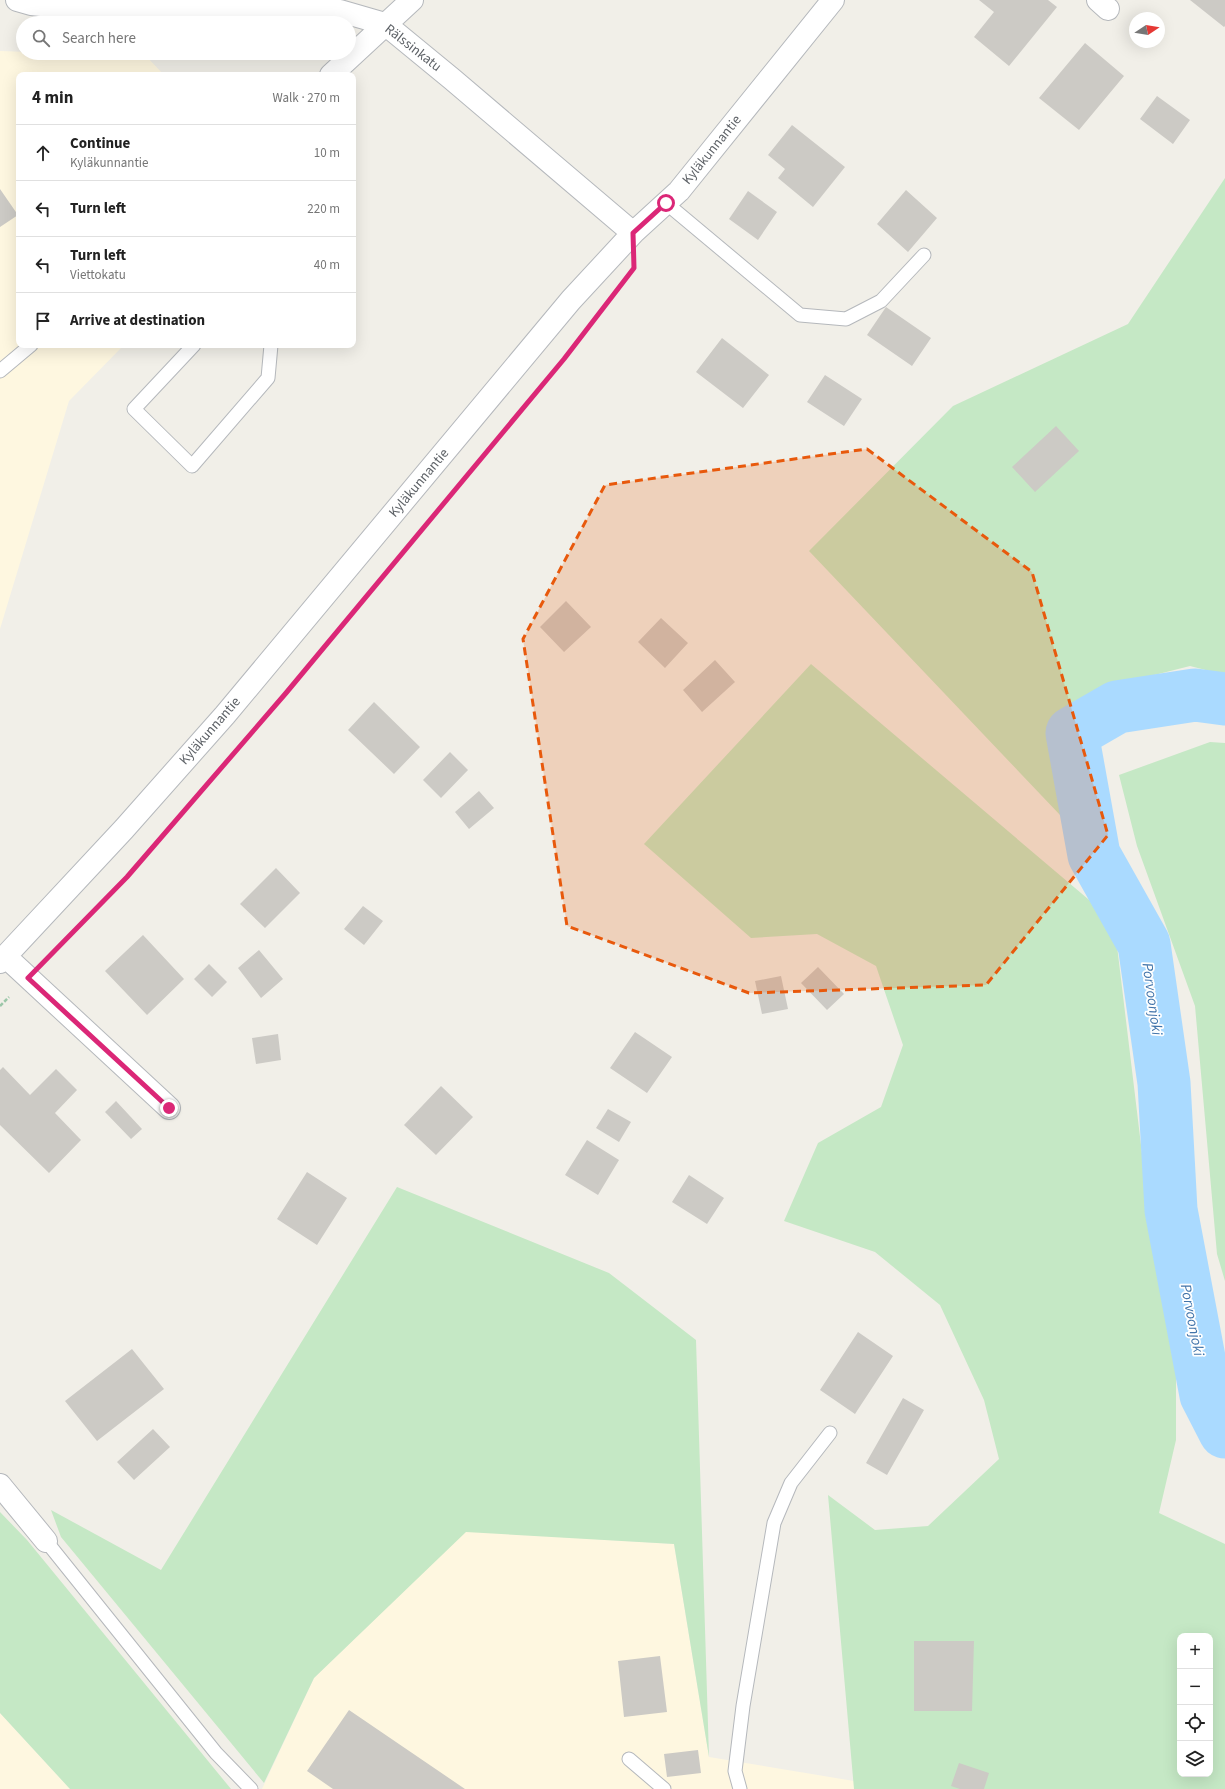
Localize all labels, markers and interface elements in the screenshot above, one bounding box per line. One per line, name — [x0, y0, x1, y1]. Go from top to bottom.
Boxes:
north arrow — [1129, 12, 1165, 48]
search box — [16, 16, 356, 60]
street label: Rälssinkatu — [380, 19, 446, 77]
icon: search — [30, 27, 52, 49]
text: Search here — [62, 28, 136, 49]
text: 4 min — [32, 86, 73, 110]
text: Walk · 270 m — [272, 89, 340, 107]
street label: Kyläkunnantie — [678, 111, 746, 189]
text: Continue — [70, 133, 130, 154]
icon: ahead — [32, 142, 54, 164]
text: 10 m — [314, 144, 340, 162]
text: Kyläkunnantie — [70, 154, 148, 172]
route start — [657, 194, 675, 212]
icon: left — [32, 198, 54, 220]
text: Turn left — [70, 198, 126, 219]
text: 220 m — [307, 200, 340, 218]
text: Turn left — [70, 245, 126, 266]
icon: left — [32, 254, 54, 276]
text: 40 m — [314, 256, 340, 274]
text: Viettokatu — [70, 266, 126, 284]
icon: arrive — [32, 310, 54, 332]
text: Arrive at destination — [70, 310, 205, 331]
street label: Kyläkunnantie — [384, 444, 454, 522]
street label: Kyläkunnantie — [175, 693, 245, 769]
water label: Porvoonjoki — [1137, 961, 1168, 1037]
route end — [160, 1099, 178, 1117]
water label: Porvoonjoki — [1175, 1282, 1209, 1358]
map controls — [1177, 1633, 1213, 1777]
button: + — [1177, 1633, 1213, 1669]
button: − — [1177, 1669, 1213, 1705]
button: locate — [1177, 1705, 1213, 1741]
button: layers — [1177, 1741, 1213, 1777]

